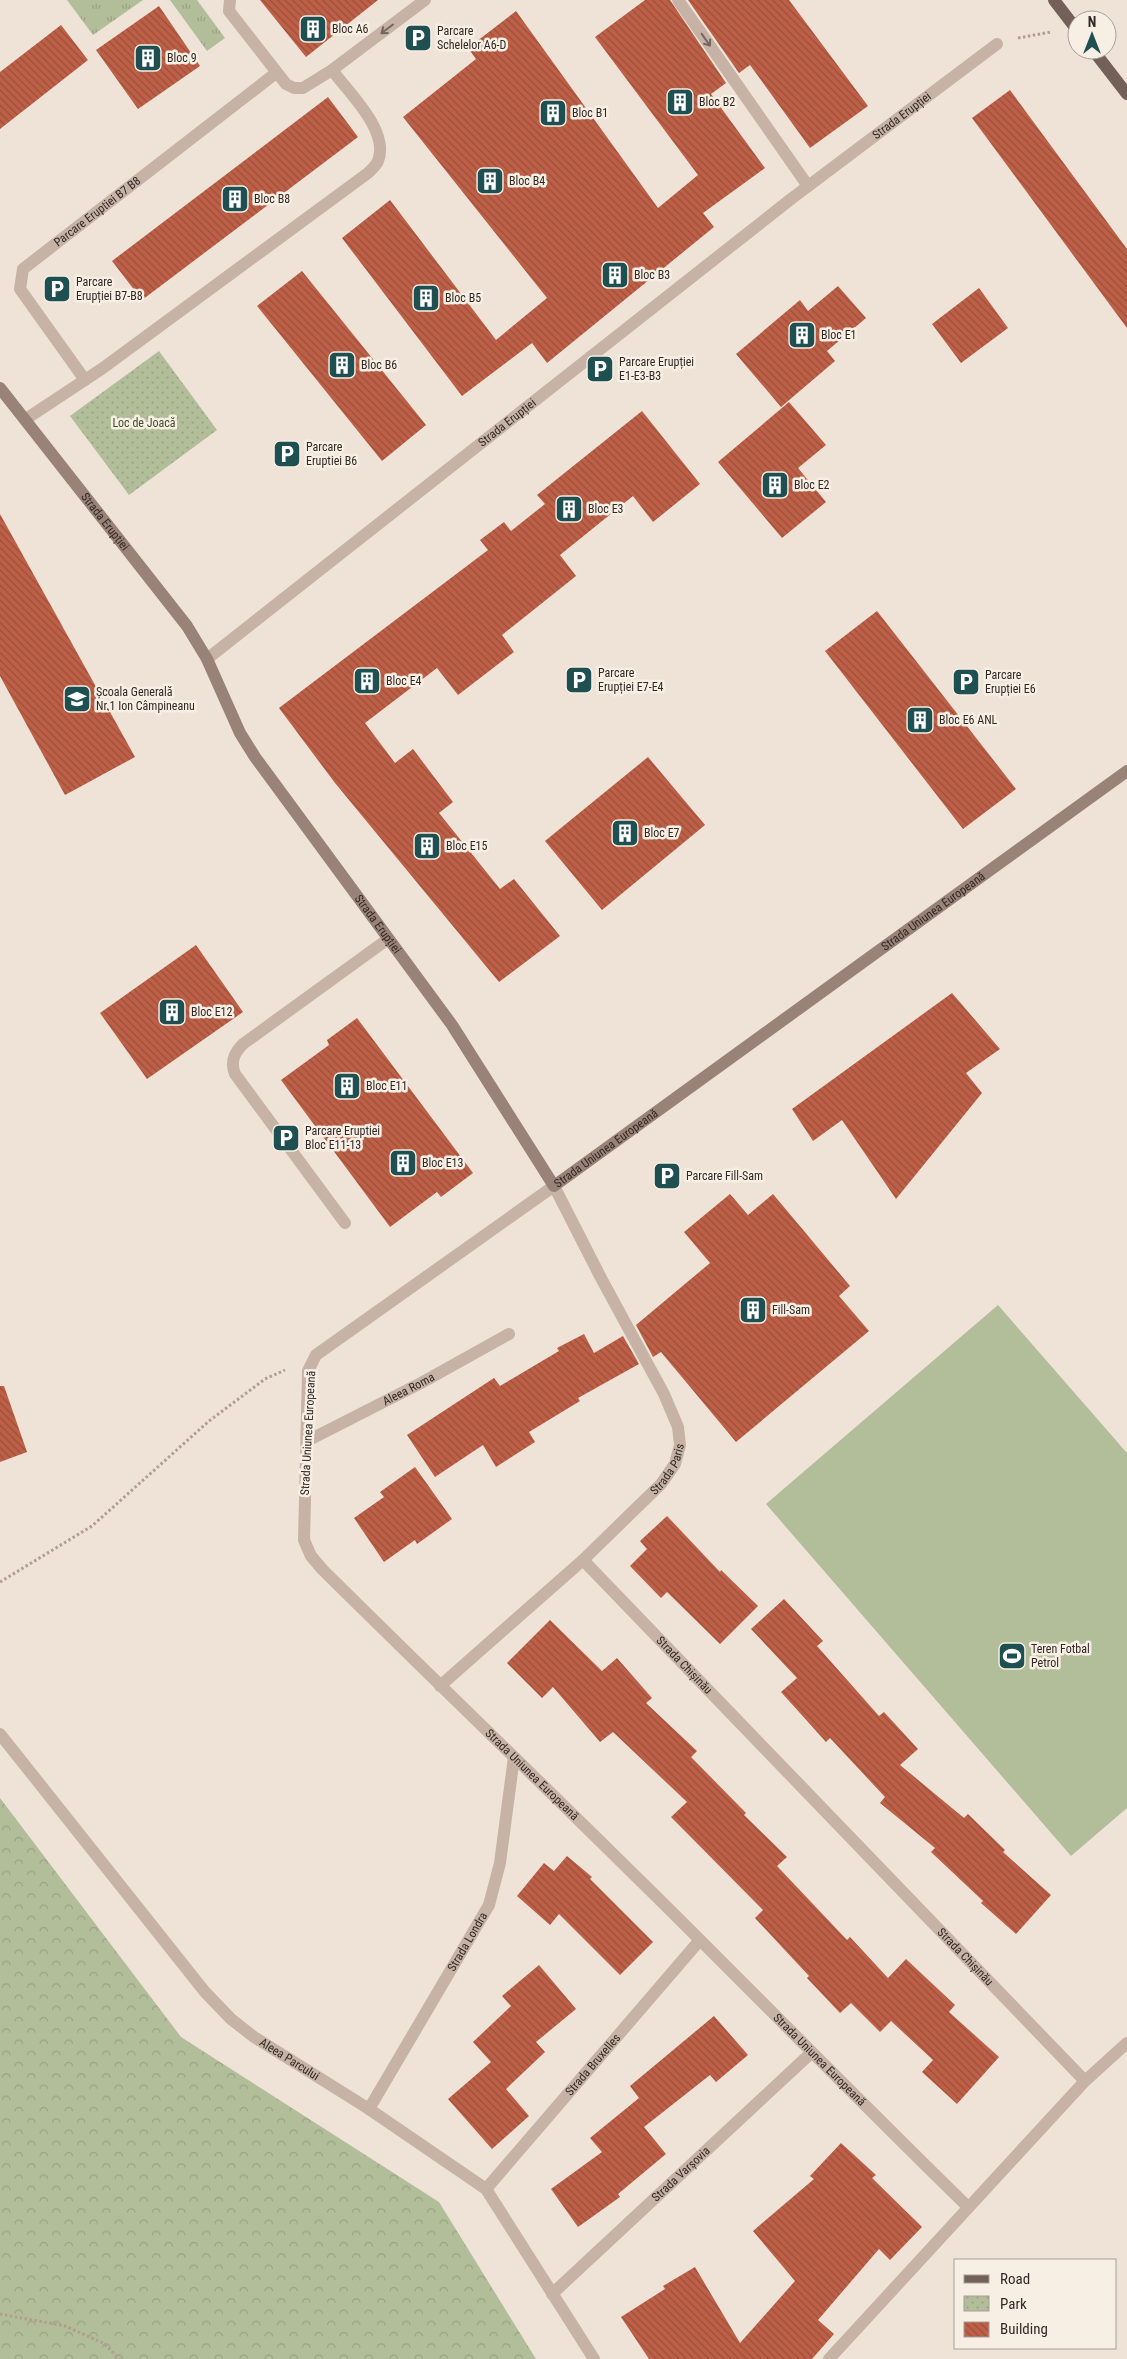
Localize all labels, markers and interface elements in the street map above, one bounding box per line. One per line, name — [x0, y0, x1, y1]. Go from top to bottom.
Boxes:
north arrow — [1067, 10, 1117, 60]
building icon: Bloc A6 — [298, 14, 328, 44]
text: N — [1088, 14, 1096, 30]
place label: Bloc A6 — [332, 22, 369, 36]
parking icon: Parcare Schelelor A6-D — [403, 23, 433, 53]
one-way arrow — [381, 24, 394, 35]
place label: Parcare Schelelor A6-D — [437, 24, 507, 52]
one-way arrow — [701, 33, 711, 47]
building icon: Bloc 9 — [133, 43, 163, 73]
place label: Bloc 9 — [167, 51, 197, 65]
building icon: Bloc B2 — [665, 87, 695, 117]
street label: Strada Erupției — [870, 89, 934, 142]
place label: Bloc B2 — [699, 95, 735, 109]
building icon: Bloc B1 — [538, 98, 568, 128]
place label: Bloc B1 — [572, 106, 608, 120]
building icon: Bloc B4 — [475, 166, 505, 196]
street label: Parcare Eruptiei B7 B8 — [51, 174, 143, 249]
place label: Bloc B4 — [509, 174, 545, 188]
building icon: Bloc B8 — [220, 184, 250, 214]
place label: Bloc B8 — [254, 192, 290, 206]
building icon: Bloc B3 — [600, 260, 630, 290]
place label: Bloc B3 — [634, 268, 670, 282]
parking icon: Parcare Erupției B7-B8 — [42, 274, 72, 304]
place label: Parcare Erupției B7-B8 — [76, 275, 143, 304]
building icon: Bloc B5 — [411, 283, 441, 313]
place label: Bloc B5 — [445, 291, 481, 305]
building icon: Bloc E1 — [787, 320, 817, 350]
place label: Bloc E1 — [821, 328, 857, 342]
building icon: Bloc B6 — [327, 350, 357, 380]
parking icon: Parcare Erupției E1-E3-B3 — [585, 354, 615, 384]
place label: Parcare Erupției E1-E3-B3 — [619, 355, 694, 383]
place label: Bloc B6 — [361, 358, 397, 372]
street label: Strada Erupției — [475, 396, 539, 450]
park label: Loc de Joacă — [112, 416, 176, 430]
parking icon: Parcare Eruptiei B6 — [272, 439, 302, 469]
place label: Parcare Eruptiei B6 — [306, 440, 357, 468]
building icon: Bloc E2 — [760, 470, 790, 500]
place label: Bloc E2 — [794, 478, 830, 492]
street label: Strada Erupției — [78, 490, 132, 553]
building icon: Bloc E3 — [554, 494, 584, 524]
place label: Bloc E3 — [588, 502, 624, 516]
parking icon: Parcare Erupției E7-E4 — [564, 665, 594, 695]
building icon: Bloc E4 — [352, 666, 382, 696]
place label: Parcare Erupției E7-E4 — [598, 666, 664, 695]
parking icon: Parcare Erupției E6 — [951, 667, 981, 697]
place label: Parcare Erupției E6 — [985, 668, 1036, 697]
place label: Bloc E4 — [386, 674, 422, 688]
school or university icon: Școala Generală Nr.1 Ion Câmpineanu — [62, 684, 92, 714]
place label: Școala Generală Nr.1 Ion Câmpineanu — [96, 685, 195, 713]
building icon: Bloc E6 ANL — [905, 705, 935, 735]
place label: Bloc E6 ANL — [939, 713, 998, 727]
building icon: Bloc E7 — [610, 818, 640, 848]
place label: Bloc E7 — [644, 826, 680, 840]
building icon: Bloc E15 — [412, 831, 442, 861]
place label: Bloc E15 — [446, 839, 488, 853]
street label: Strada Uniunea Europeană — [879, 869, 988, 954]
street label: Strada Erupției — [352, 892, 404, 956]
building icon: Bloc E12 — [157, 997, 187, 1027]
place label: Bloc E12 — [191, 1005, 233, 1019]
building icon: Bloc E11 — [332, 1071, 362, 1101]
place label: Bloc E11 — [366, 1079, 407, 1093]
street label: Strada Uniunea Europeană — [551, 1106, 661, 1191]
parking icon: Parcare Eruptiei Bloc E11-13 — [271, 1123, 301, 1153]
place label: Parcare Eruptiei Bloc E11-13 — [305, 1124, 380, 1152]
building icon: Bloc E13 — [388, 1148, 418, 1178]
place label: Bloc E13 — [422, 1156, 464, 1170]
parking icon: Parcare Fill-Sam — [652, 1161, 682, 1191]
place label: Parcare Fill-Sam — [686, 1169, 763, 1183]
building icon: Fill-Sam — [738, 1295, 768, 1325]
place label: Fill-Sam — [772, 1303, 810, 1317]
street label: Strada Uniunea Europeană — [298, 1370, 318, 1496]
street label: Aleea Roma — [380, 1370, 437, 1408]
street label: Strada Paris — [647, 1442, 687, 1498]
street label: Strada Chișinău — [653, 1633, 715, 1697]
sports icon: Teren Fotbal Petrol — [997, 1641, 1027, 1671]
place label: Teren Fotbal Petrol — [1031, 1642, 1090, 1670]
street label: Strada Uniunea Europeană — [482, 1726, 582, 1823]
street label: Strada Londra — [445, 1910, 490, 1974]
street label: Strada Chișinău — [934, 1925, 996, 1989]
street label: Strada Uniunea Europeană — [770, 2011, 869, 2109]
street label: Strada Bruxelles — [563, 2031, 623, 2098]
street label: Aleea Parcului — [257, 2035, 322, 2083]
street label: Strada Varșovia — [649, 2143, 713, 2205]
legend — [954, 2259, 1117, 2349]
text: Road — [1000, 2270, 1030, 2288]
text: Park — [1000, 2295, 1027, 2313]
text: Building — [1000, 2320, 1048, 2338]

